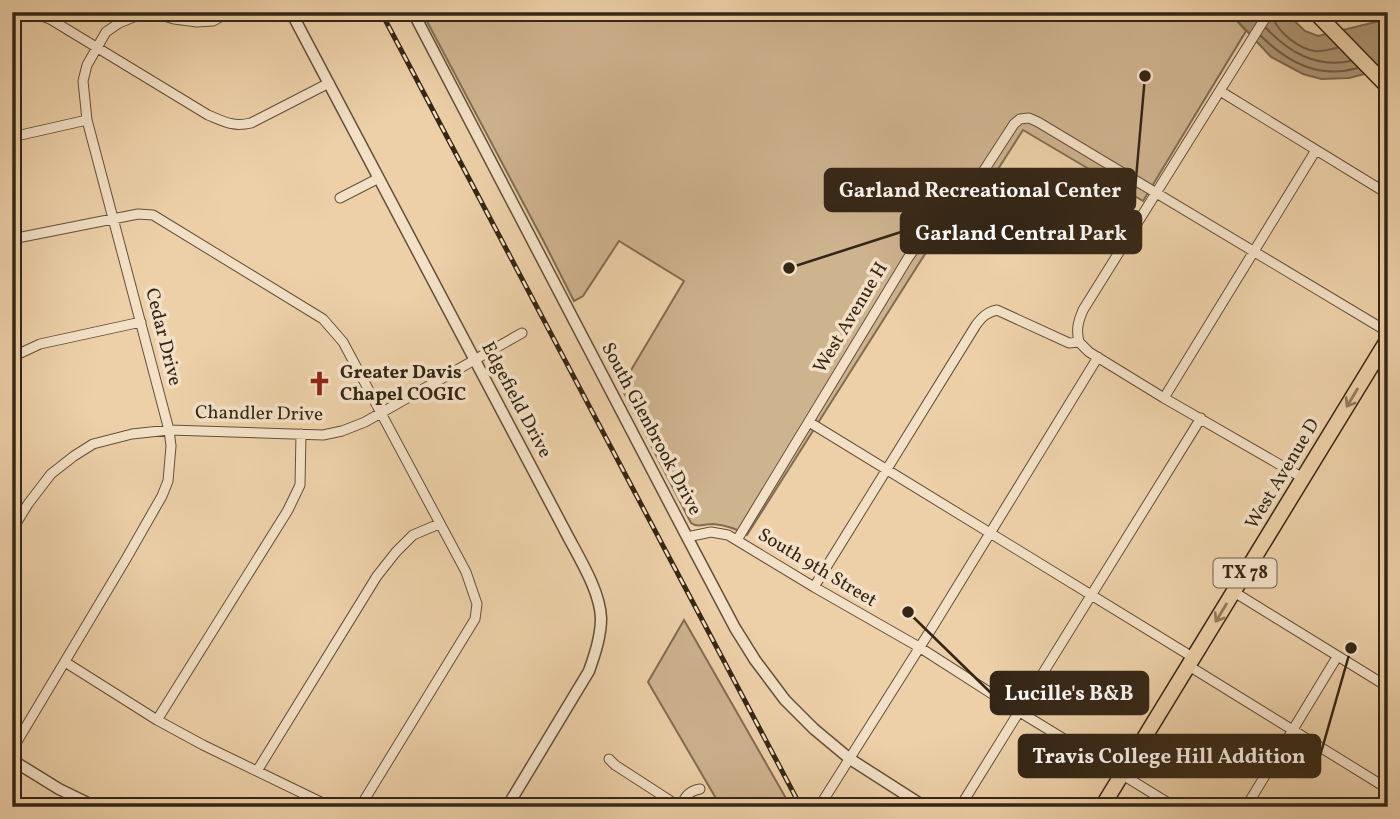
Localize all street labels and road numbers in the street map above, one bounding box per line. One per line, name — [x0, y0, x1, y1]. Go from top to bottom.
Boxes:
street label: West Avenue H — [808, 258, 894, 378]
street label: Cedar Drive — [138, 285, 188, 389]
street label: Edgefield Drive — [474, 337, 558, 463]
street label: South Glenbrook Drive — [594, 338, 708, 520]
street label: Chandler Drive — [195, 400, 323, 428]
street label: West Avenue D — [1240, 414, 1326, 534]
street label: South 9th Street — [753, 522, 882, 614]
road number: TX 78 — [1214, 558, 1276, 588]

